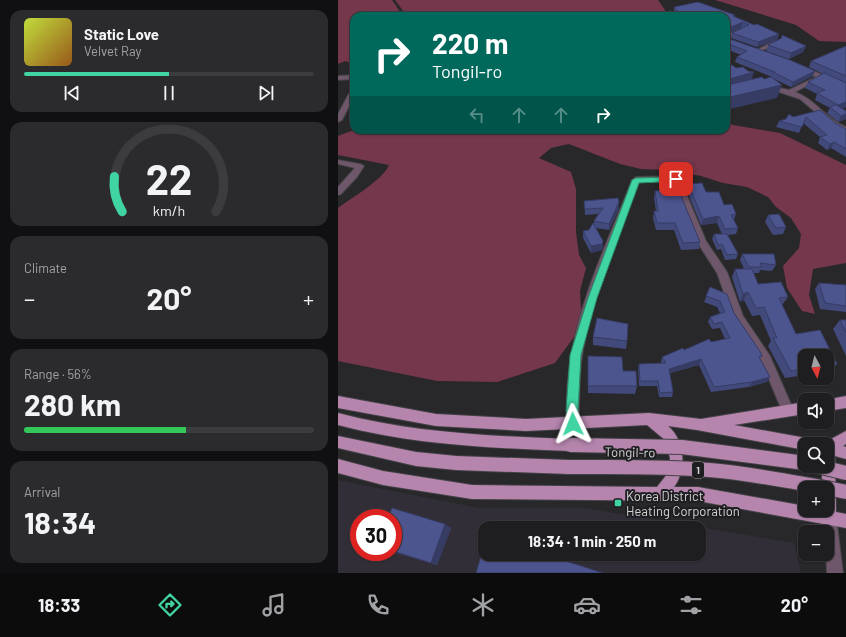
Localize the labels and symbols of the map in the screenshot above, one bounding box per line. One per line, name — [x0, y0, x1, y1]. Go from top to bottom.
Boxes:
pin — [659, 162, 693, 196]
north arrow — [798, 349, 834, 385]
position arrow — [552, 403, 594, 445]
street label: Tongil-ro — [605, 444, 655, 460]
road number: 1 — [692, 462, 704, 478]
place label: Korea District Heating Corporation — [626, 488, 740, 519]
marker: Korea District Heating Corporation — [613, 498, 623, 508]
speed limit sign: 30 — [350, 509, 402, 561]

